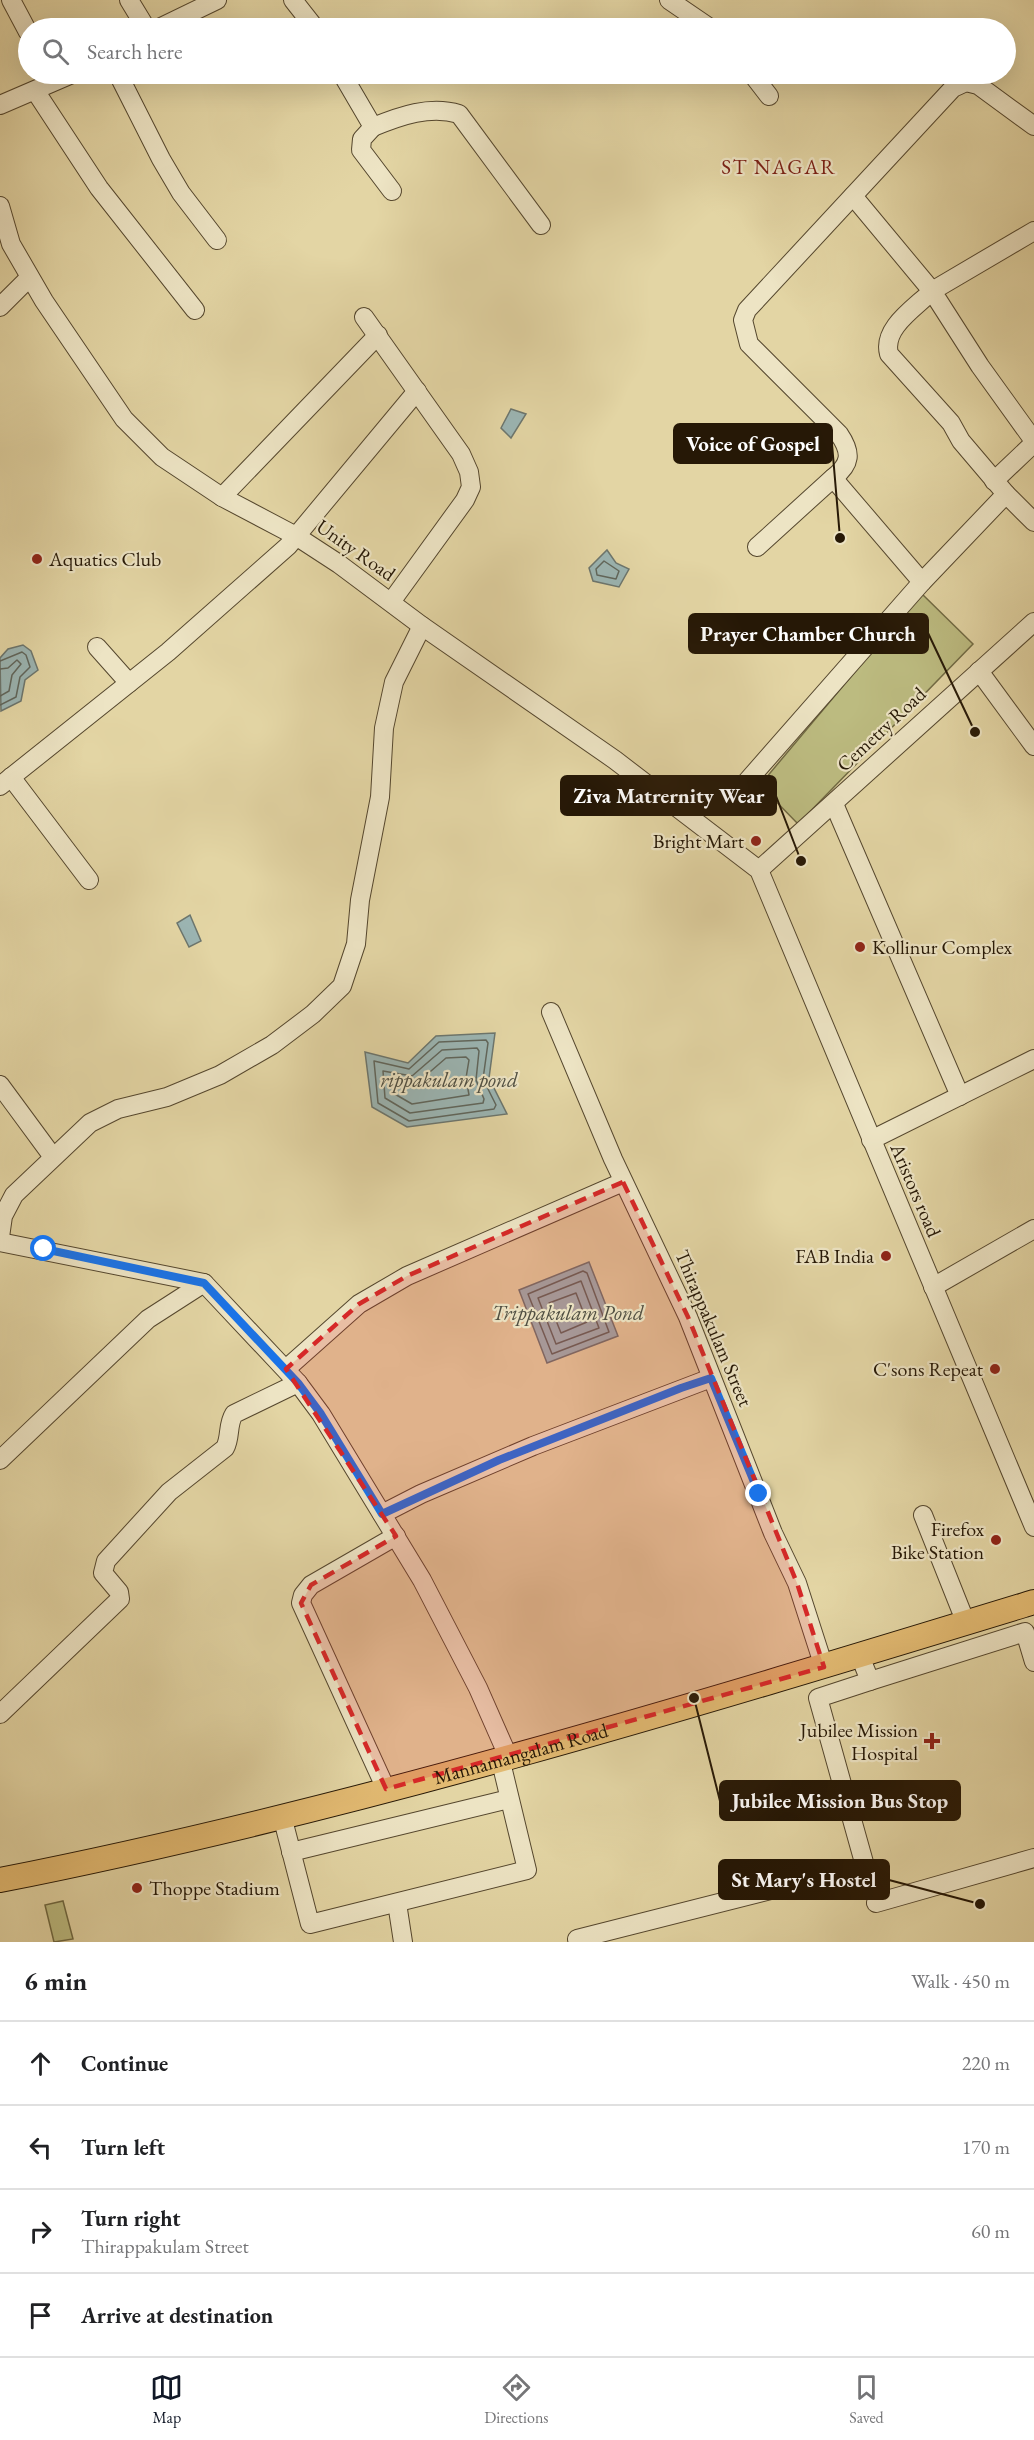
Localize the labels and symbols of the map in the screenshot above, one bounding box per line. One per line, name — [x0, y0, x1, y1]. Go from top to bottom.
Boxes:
district label: ST NAGAR — [721, 153, 837, 180]
callout: Voice of Gospel — [674, 424, 832, 463]
text: Voice of Gospel — [686, 430, 820, 457]
street label: Unity Road — [311, 513, 401, 587]
place label: Aquatics Club — [48, 546, 161, 572]
marker: Aquatics Club — [30, 552, 44, 566]
callout: Prayer Chamber Church — [689, 614, 928, 653]
text: Prayer Chamber Church — [700, 620, 916, 647]
street label: Cemetry Road — [831, 680, 932, 777]
callout: Ziva Matrernity Wear — [561, 776, 776, 815]
text: Ziva Matrernity Wear — [574, 782, 765, 809]
place label: Bright Mart — [653, 828, 745, 854]
marker: Bright Mart — [749, 834, 763, 848]
place label: Kollinur Complex — [872, 934, 1013, 960]
marker: Kollinur Complex — [853, 940, 867, 954]
water label: rippakulam pond — [380, 1066, 518, 1093]
street label: Aristors road — [884, 1138, 948, 1242]
route start — [30, 1235, 56, 1261]
place label: FAB India — [795, 1243, 874, 1269]
street label: Thirappakulam Street — [669, 1246, 759, 1411]
marker: FAB India — [879, 1249, 893, 1263]
water label: Trippakulam Pond — [492, 1299, 644, 1326]
place label: C'sons Repeat — [873, 1356, 984, 1382]
marker: C'sons Repeat — [988, 1362, 1002, 1376]
route end — [745, 1480, 771, 1506]
place label: Firefox Bike Station — [891, 1516, 984, 1565]
marker: Firefox Bike Station — [989, 1533, 1003, 1547]
street label: Mannamangalam Road — [431, 1717, 612, 1790]
place label: Jubilee Mission Hospital — [798, 1717, 918, 1766]
marker: Jubilee Mission Hospital — [923, 1732, 941, 1750]
callout: Jubilee Mission Bus Stop — [720, 1781, 960, 1820]
text: Jubilee Mission Bus Stop — [730, 1787, 949, 1814]
callout: St Mary's Hostel — [719, 1860, 889, 1899]
text: St Mary's Hostel — [731, 1866, 877, 1893]
place label: Thoppe Stadium — [149, 1875, 280, 1901]
marker: Thoppe Stadium — [130, 1881, 144, 1895]

